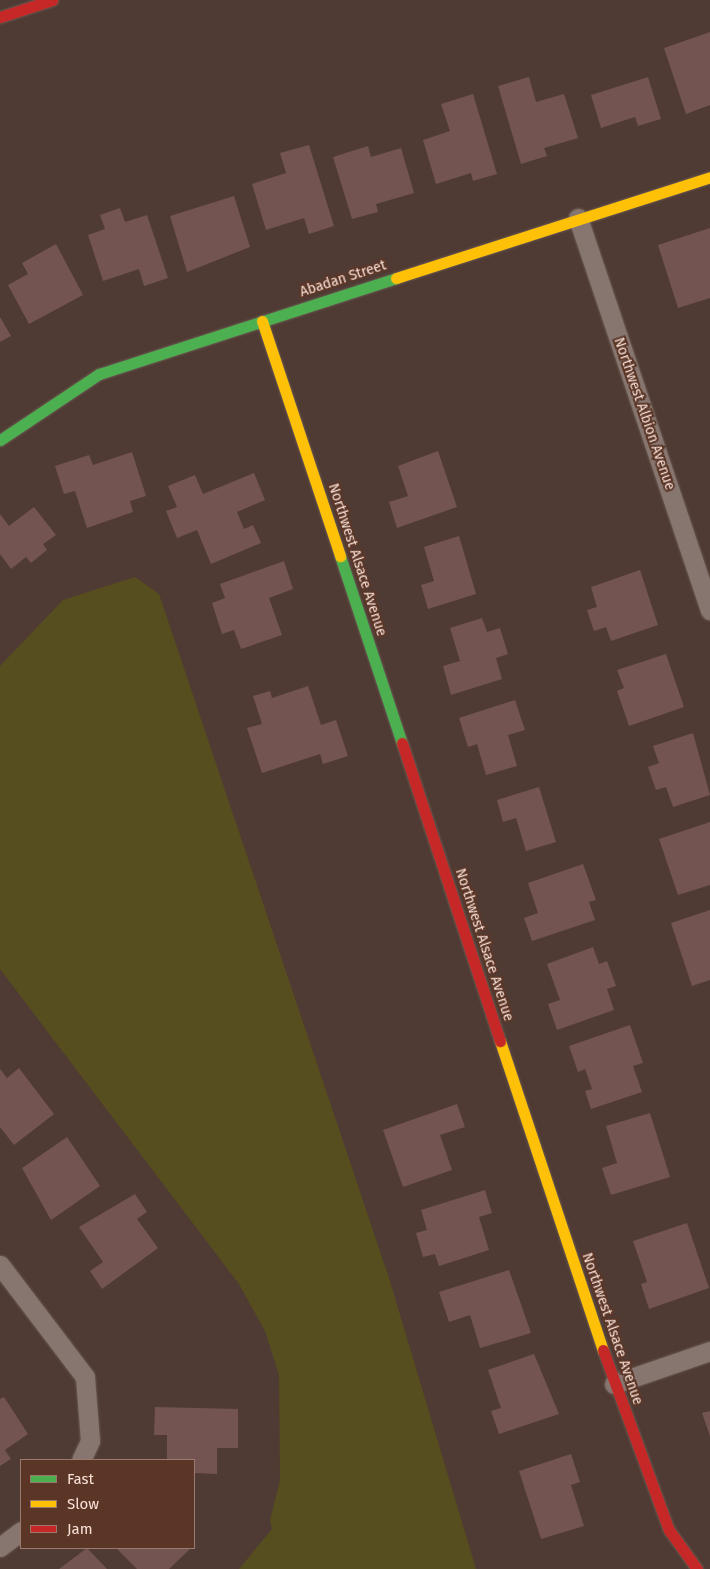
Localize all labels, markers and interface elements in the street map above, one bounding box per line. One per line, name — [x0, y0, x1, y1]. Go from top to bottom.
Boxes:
street label: Abadan Street — [298, 257, 388, 301]
street label: Northwest Albion Avenue — [610, 335, 678, 493]
street label: Northwest Alsace Avenue — [324, 481, 390, 639]
street label: Northwest Alsace Avenue — [451, 866, 517, 1024]
street label: Northwest Alsace Avenue — [578, 1251, 646, 1407]
legend — [20, 1459, 195, 1549]
text: Fast — [67, 1470, 94, 1488]
text: Slow — [67, 1495, 99, 1513]
text: Jam — [67, 1520, 93, 1538]

